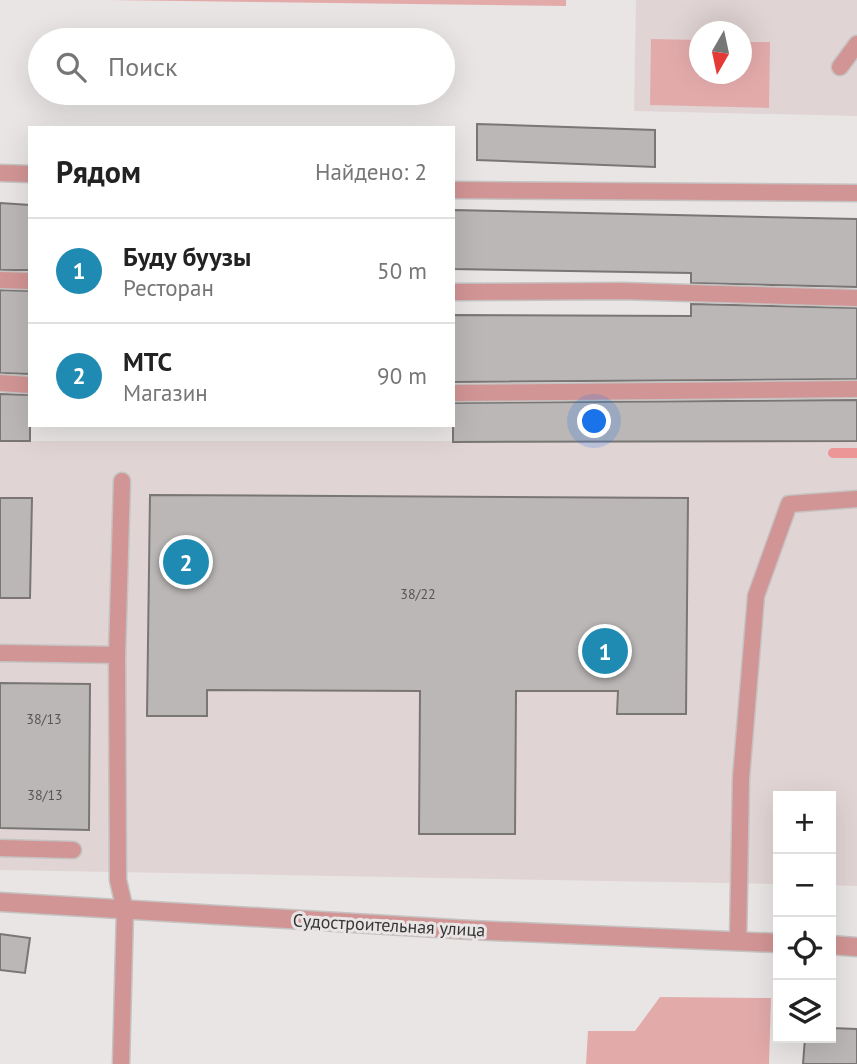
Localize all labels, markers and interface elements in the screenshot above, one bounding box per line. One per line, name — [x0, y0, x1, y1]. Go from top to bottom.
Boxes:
north arrow — [689, 21, 752, 84]
search box — [28, 28, 455, 105]
icon: search — [52, 48, 90, 86]
text: Поиск — [108, 50, 177, 83]
text: Рядом — [56, 152, 141, 191]
text: Найдено: 2 — [315, 157, 427, 186]
text: Буду буузы — [123, 240, 251, 273]
text: 1 — [72, 256, 86, 285]
text: 50 m — [377, 256, 427, 285]
text: Ресторан — [123, 273, 214, 302]
text: МТС — [123, 345, 172, 378]
text: 2 — [72, 361, 86, 390]
text: 90 m — [377, 361, 427, 390]
text: Магазин — [123, 378, 208, 407]
your location — [577, 404, 611, 438]
pin: 2 — [163, 536, 209, 588]
house number: 38/22 — [400, 585, 436, 603]
pin: 1 — [582, 625, 628, 677]
house number: 38/13 — [26, 710, 62, 728]
house number: 38/13 — [27, 786, 63, 804]
map controls — [773, 791, 836, 1043]
button: + — [773, 791, 836, 854]
button: − — [773, 854, 836, 917]
street label: Судостроительная улица — [292, 908, 486, 942]
button: locate — [773, 917, 836, 980]
button: layers — [773, 980, 836, 1043]

